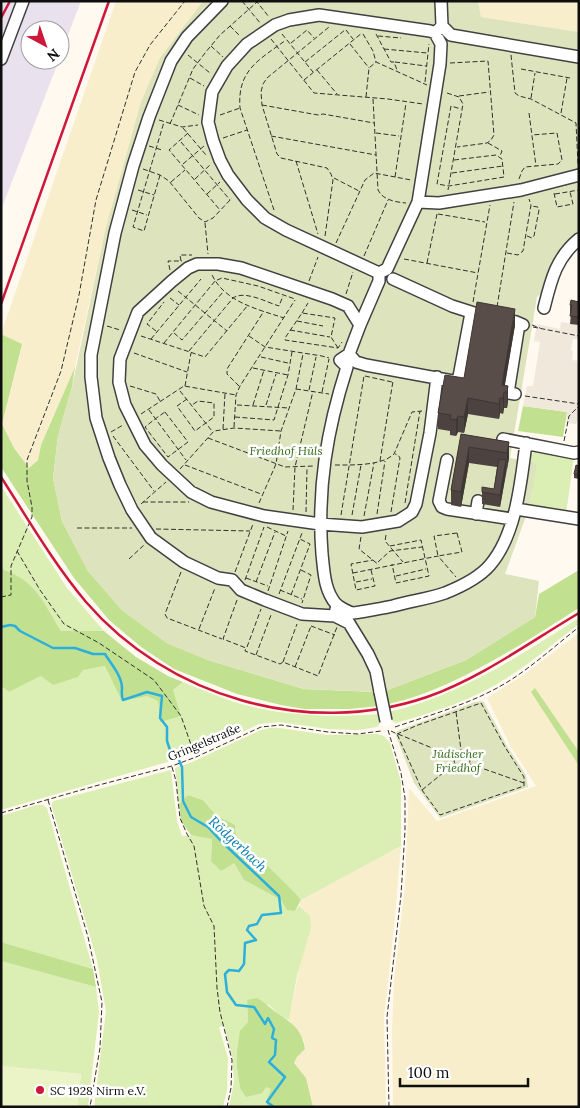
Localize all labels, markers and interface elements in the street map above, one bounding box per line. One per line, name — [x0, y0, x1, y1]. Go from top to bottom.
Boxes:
north arrow — [20, 20, 70, 70]
text: N — [43, 45, 63, 65]
park label: Friedhof Hüls — [249, 443, 323, 458]
street label: Gringelstraße — [165, 720, 243, 764]
park label: Jüdischer Friedhof — [432, 746, 484, 775]
water label: Rödgerbach — [205, 812, 271, 876]
scale bar — [400, 1056, 528, 1088]
text: 100 m — [408, 1063, 449, 1082]
place label: SC 1928 Nirm e.V. — [50, 1083, 146, 1098]
marker: SC 1928 Nirm e.V. — [34, 1084, 46, 1096]

